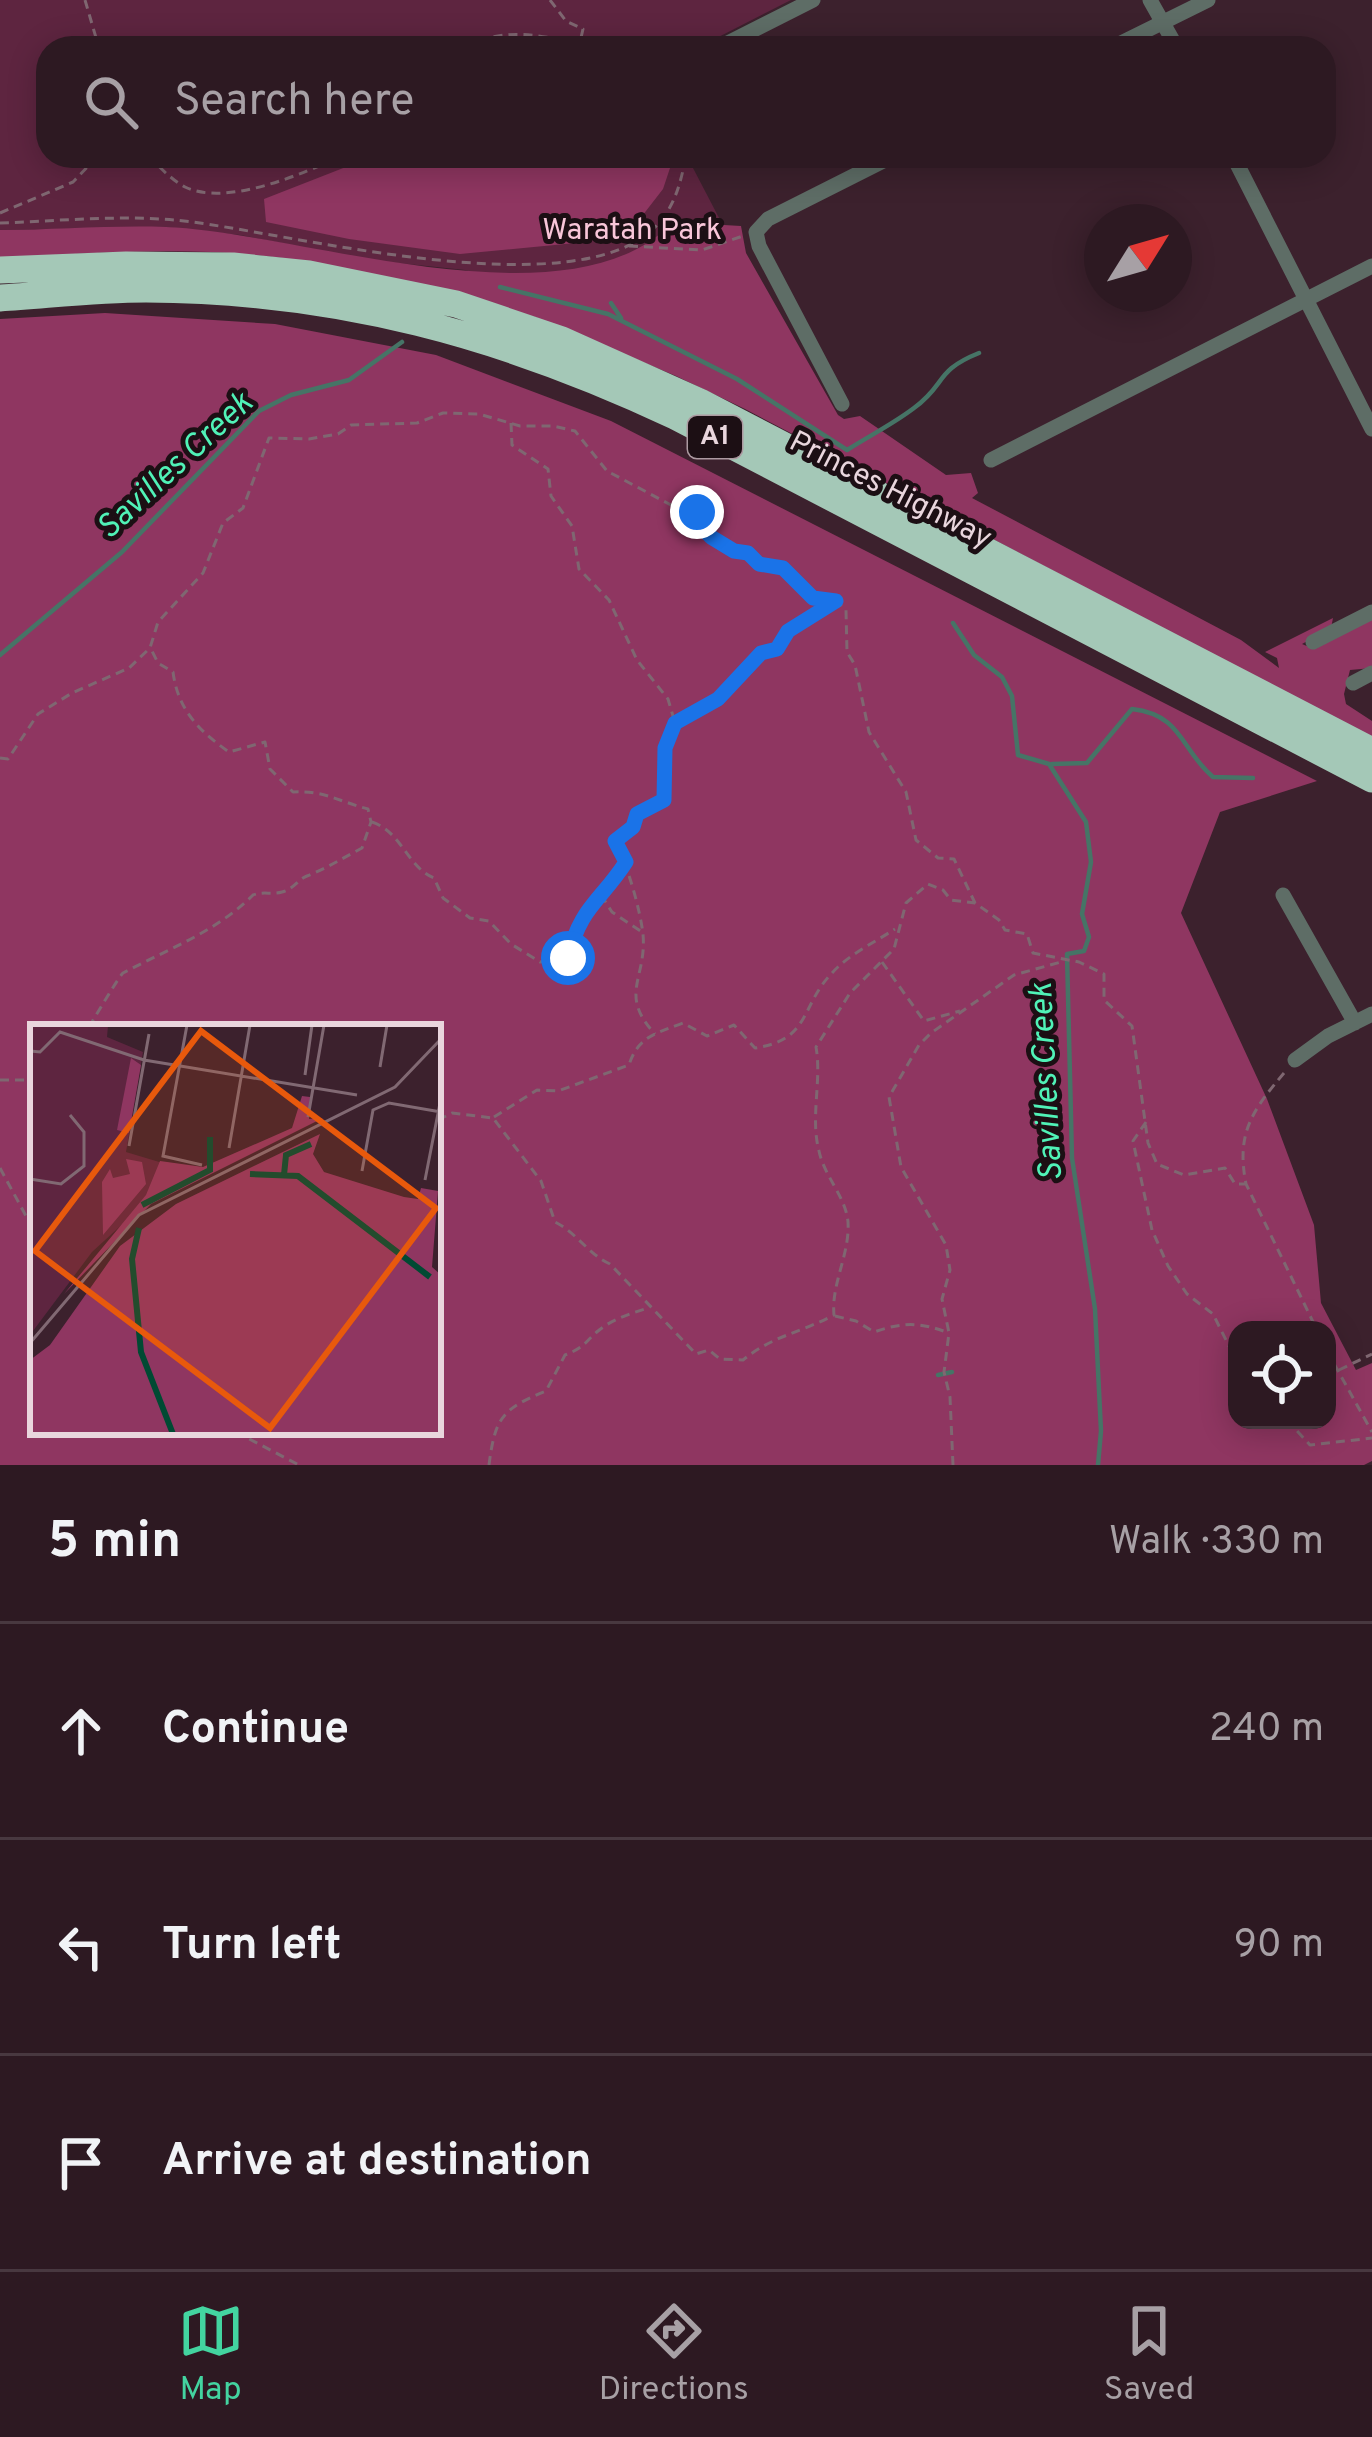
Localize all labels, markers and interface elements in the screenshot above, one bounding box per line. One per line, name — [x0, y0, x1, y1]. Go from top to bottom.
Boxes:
search box — [36, 36, 1336, 168]
icon: search — [78, 69, 144, 135]
text: Search here — [174, 74, 414, 131]
north arrow — [1084, 204, 1192, 312]
park label: Waratah Park — [542, 213, 722, 250]
water label: Savilles Creek — [89, 383, 264, 550]
road number: A1 — [688, 416, 742, 458]
street label: Princes Highway — [783, 424, 997, 558]
route end — [670, 485, 724, 539]
route start — [541, 931, 595, 985]
water label: Savilles Creek — [1022, 980, 1074, 1182]
inset map — [30, 1024, 441, 1435]
map controls — [1228, 1321, 1336, 1429]
button: locate — [1228, 1321, 1336, 1429]
text: 5 min — [48, 1511, 181, 1576]
text: Walk · 330 m — [1109, 1519, 1324, 1568]
icon: ahead — [48, 1698, 114, 1764]
text: Continue — [162, 1702, 349, 1759]
text: 240 m — [1209, 1706, 1324, 1755]
icon: left — [48, 1914, 114, 1980]
text: Turn left — [162, 1918, 341, 1975]
text: 90 m — [1234, 1922, 1324, 1971]
icon: arrive — [48, 2130, 114, 2196]
text: Arrive at destination — [162, 2134, 592, 2191]
tab: Map — [178, 2298, 244, 2412]
tab: Directions — [599, 2298, 749, 2412]
tab: Saved — [1104, 2298, 1194, 2412]

